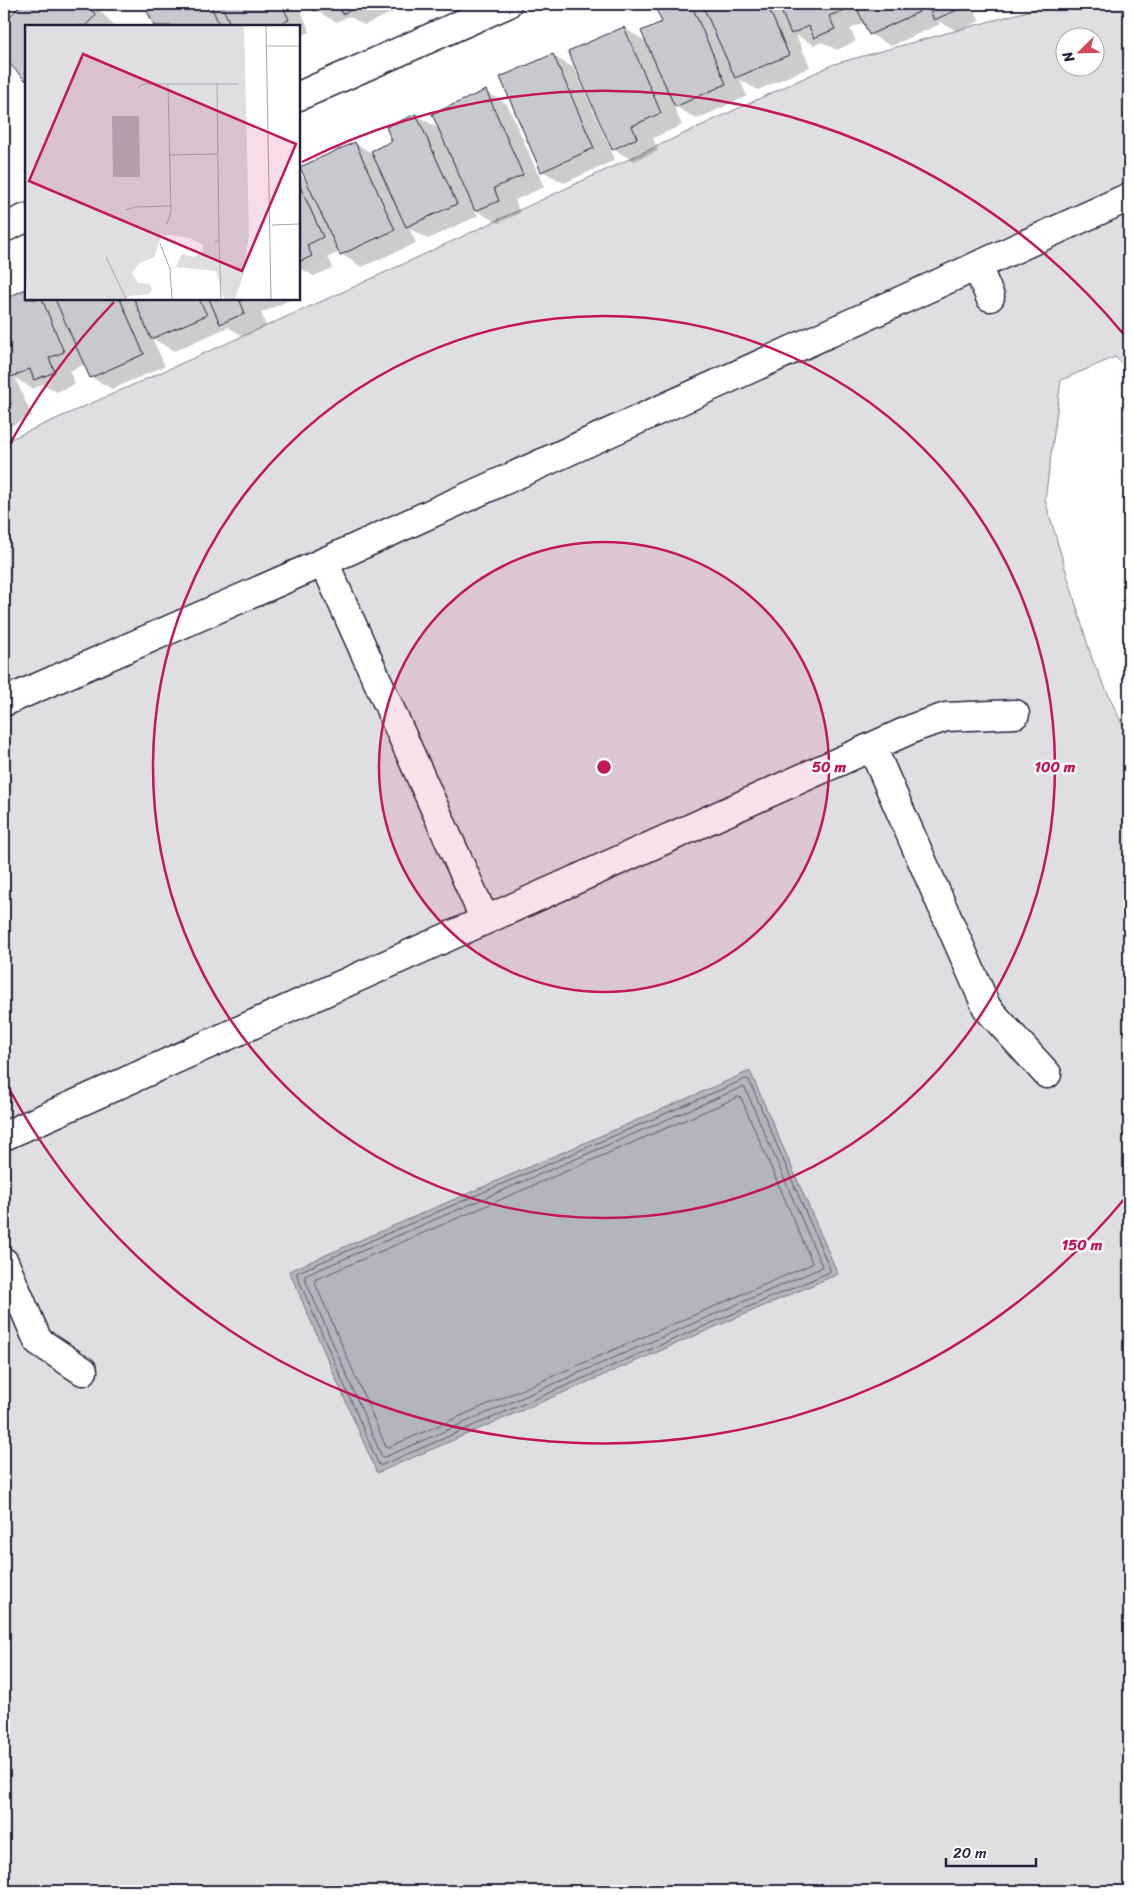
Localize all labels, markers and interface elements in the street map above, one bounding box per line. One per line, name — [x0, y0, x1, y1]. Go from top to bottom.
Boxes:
inset map — [25, 25, 300, 300]
north arrow — [1056, 28, 1106, 78]
text: N — [1055, 47, 1082, 67]
text: 50 m — [812, 754, 847, 780]
text: 100 m — [1035, 754, 1076, 780]
centre of rings — [595, 758, 613, 776]
text: 150 m — [1062, 1232, 1103, 1258]
scale bar — [946, 1835, 1036, 1867]
text: 20 m — [953, 1840, 987, 1866]

